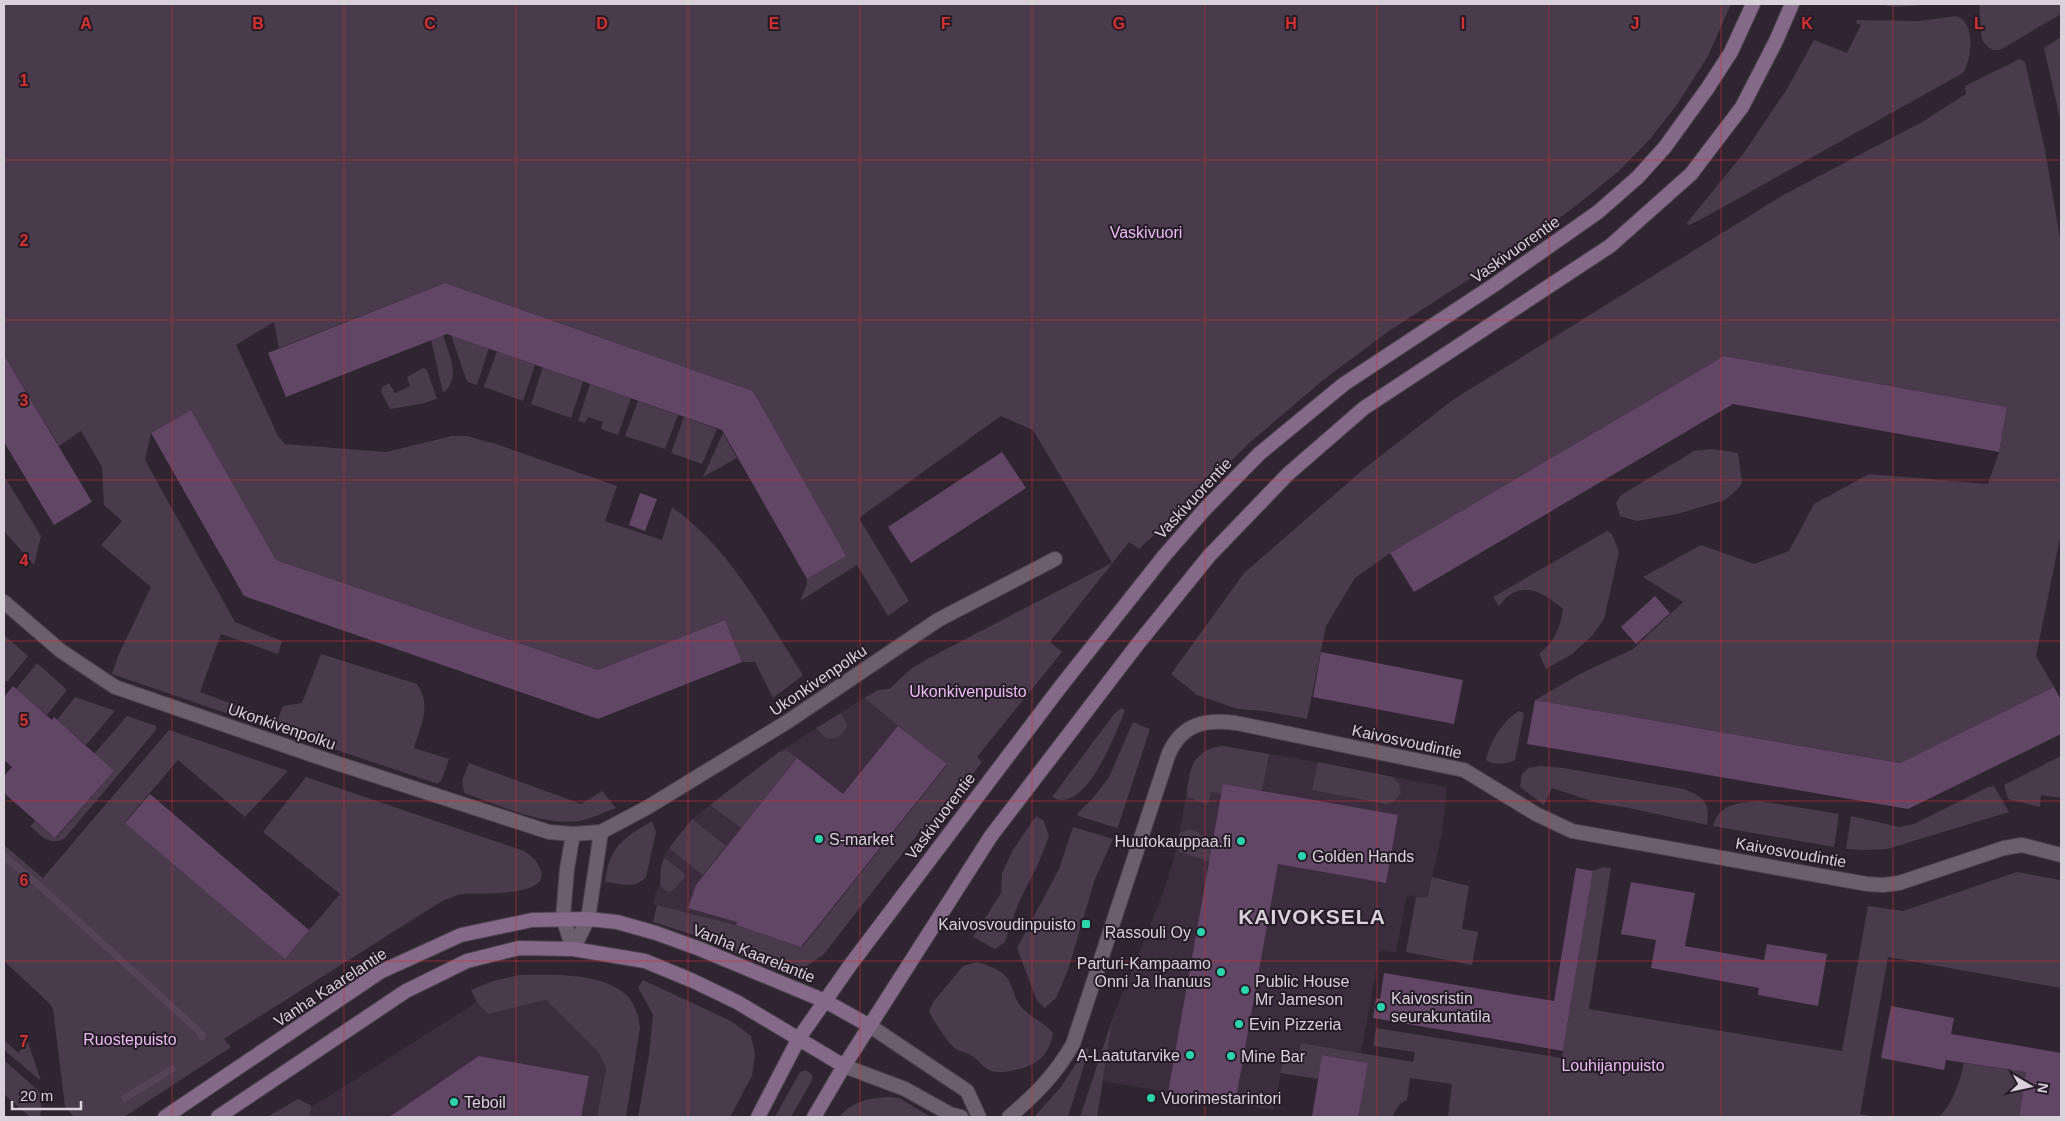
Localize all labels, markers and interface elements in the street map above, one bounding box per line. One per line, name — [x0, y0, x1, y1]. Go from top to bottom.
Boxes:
text: A — [80, 15, 92, 32]
text: B — [252, 15, 264, 32]
text: C — [424, 15, 436, 32]
text: D — [596, 15, 608, 32]
text: E — [769, 15, 780, 32]
text: F — [941, 15, 951, 32]
text: G — [1113, 15, 1125, 32]
text: H — [1285, 15, 1297, 32]
text: I — [1461, 15, 1465, 32]
text: J — [1631, 15, 1639, 32]
text: K — [1801, 15, 1813, 32]
text: L — [1974, 15, 1984, 32]
text: 1 — [20, 72, 29, 89]
street label: Vaskivuorentie — [1468, 213, 1563, 286]
park label: Vaskivuori — [1110, 224, 1182, 241]
text: 2 — [20, 232, 29, 249]
text: 3 — [20, 392, 29, 409]
street label: Vaskivuorentie — [1152, 455, 1235, 542]
text: 4 — [20, 552, 29, 569]
street label: Ukonkivenpolku — [767, 642, 870, 719]
park label: Ukonkivenpuisto — [909, 683, 1027, 700]
street label: Ukonkivenpolku — [226, 700, 338, 753]
text: 5 — [20, 712, 29, 729]
street label: Kaivosvoudintie — [1350, 722, 1464, 761]
street label: Vaskivuorentie — [902, 770, 978, 863]
place label: S-market — [829, 831, 894, 848]
marker: S-market — [813, 833, 825, 845]
place label: Huutokauppaa.fi — [1114, 833, 1231, 850]
street label: Kaivosvoudintie — [1734, 834, 1848, 871]
marker: Huutokauppaa.fi — [1235, 835, 1247, 847]
place label: Golden Hands — [1312, 848, 1414, 865]
marker: Golden Hands — [1296, 850, 1308, 862]
text: 6 — [20, 872, 29, 889]
district label: KAIVOKSELA — [1238, 905, 1386, 928]
place label: Kaivosvoudinpuisto — [938, 916, 1076, 933]
marker: Kaivosvoudinpuisto — [1080, 918, 1092, 930]
street label: Vanha Kaarelantie — [690, 921, 818, 986]
place label: Rassouli Oy — [1105, 924, 1191, 941]
marker: Rassouli Oy — [1195, 926, 1207, 938]
street label: Vanha Kaarelantie — [271, 945, 390, 1030]
place label: Parturi-Kampaamo Onni Ja Ihanuus — [1077, 955, 1211, 990]
marker: Parturi-Kampaamo Onni Ja Ihanuus — [1215, 966, 1227, 978]
place label: Public House Mr Jameson — [1255, 973, 1349, 1008]
marker: Public House Mr Jameson — [1239, 984, 1251, 996]
place label: Kaivosristin seurakuntatila — [1391, 990, 1491, 1025]
marker: Kaivosristin seurakuntatila — [1375, 1001, 1387, 1013]
place label: Evin Pizzeria — [1249, 1016, 1342, 1033]
marker: Evin Pizzeria — [1233, 1018, 1245, 1030]
park label: Ruostepuisto — [83, 1031, 177, 1048]
text: 7 — [20, 1033, 29, 1050]
place label: A-Laatutarvike — [1077, 1047, 1180, 1064]
place label: Mine Bar — [1241, 1048, 1306, 1065]
marker: A-Laatutarvike — [1184, 1049, 1196, 1061]
marker: Mine Bar — [1225, 1050, 1237, 1062]
park label: Louhijanpuisto — [1561, 1057, 1665, 1074]
north arrow — [2005, 1061, 2055, 1111]
scale bar — [12, 1078, 81, 1110]
text: N — [2034, 1082, 2052, 1094]
text: 20 m — [20, 1087, 53, 1104]
place label: Vuorimestarintori — [1161, 1090, 1281, 1107]
marker: Vuorimestarintori — [1145, 1092, 1157, 1104]
place label: Teboil — [464, 1094, 506, 1111]
marker: Teboil — [448, 1096, 460, 1108]

